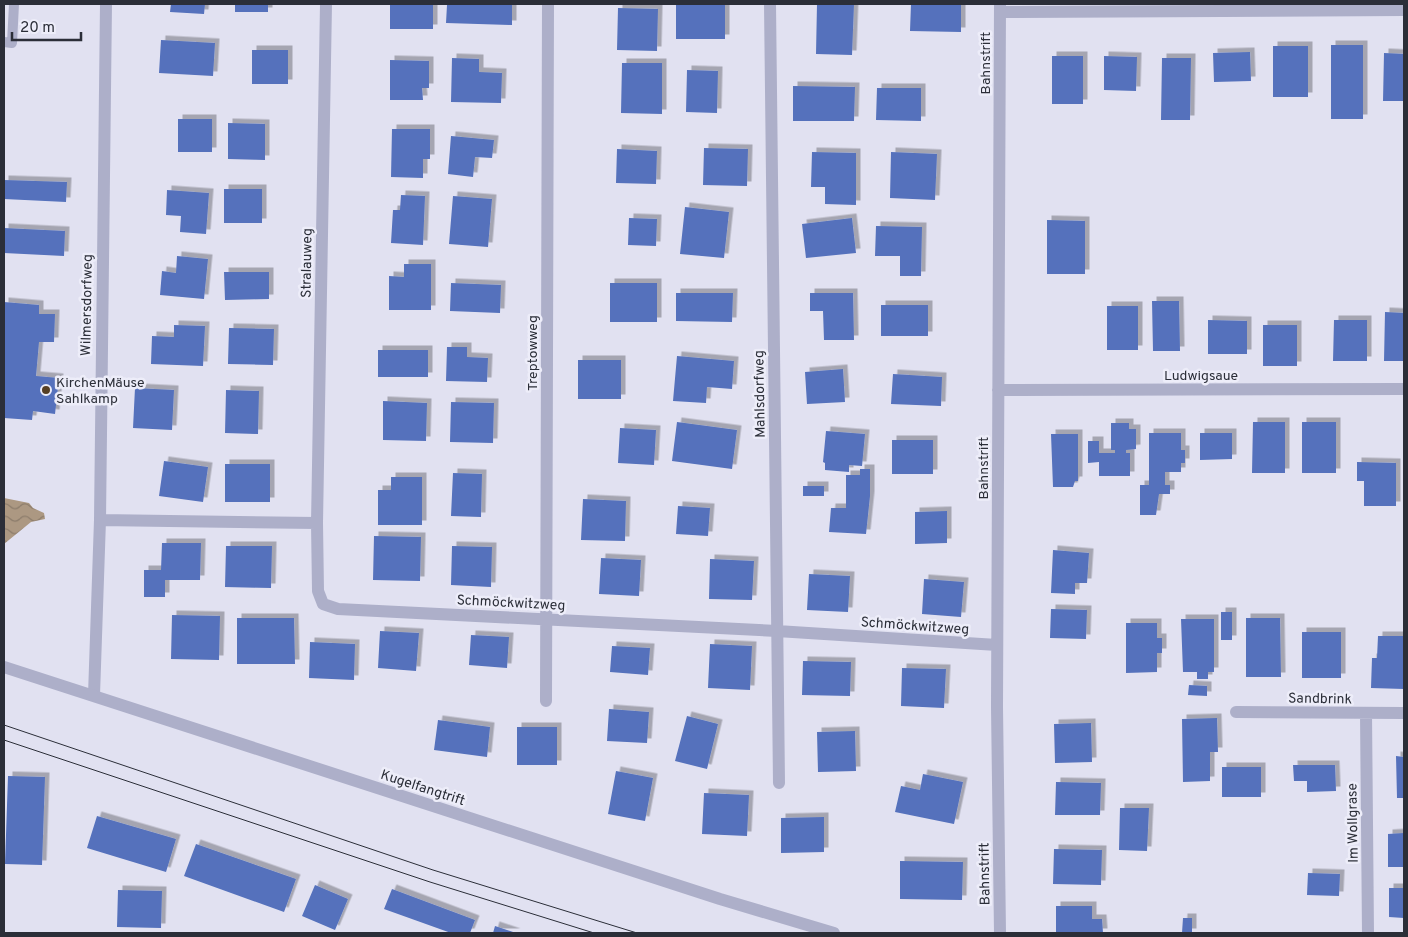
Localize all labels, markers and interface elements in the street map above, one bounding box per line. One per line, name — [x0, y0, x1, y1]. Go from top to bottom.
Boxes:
scale bar — [12, 10, 81, 42]
text: 20 m — [20, 19, 55, 38]
street label: Bahnstrift — [978, 32, 995, 94]
street label: Stralauweg — [298, 228, 317, 298]
street label: Wilmersdorfweg — [78, 254, 97, 356]
street label: Treptowweg — [525, 315, 542, 391]
street label: Mahlsdorfweg — [751, 350, 770, 438]
street label: Ludwigsaue — [1164, 368, 1238, 385]
place label: KirchenMäuse Sahlkamp — [56, 375, 145, 408]
marker: KirchenMäuse Sahlkamp — [40, 384, 52, 396]
street label: Bahnstrift — [976, 437, 993, 499]
street label: Schmöckwitzweg — [456, 592, 566, 615]
street label: Schmöckwitzweg — [860, 614, 970, 639]
street label: Sandbrink — [1288, 690, 1352, 709]
street label: Kugelfangtrift — [378, 767, 467, 810]
street label: Im Wollgrase — [1344, 783, 1363, 863]
street label: Bahnstrift — [976, 842, 995, 906]

